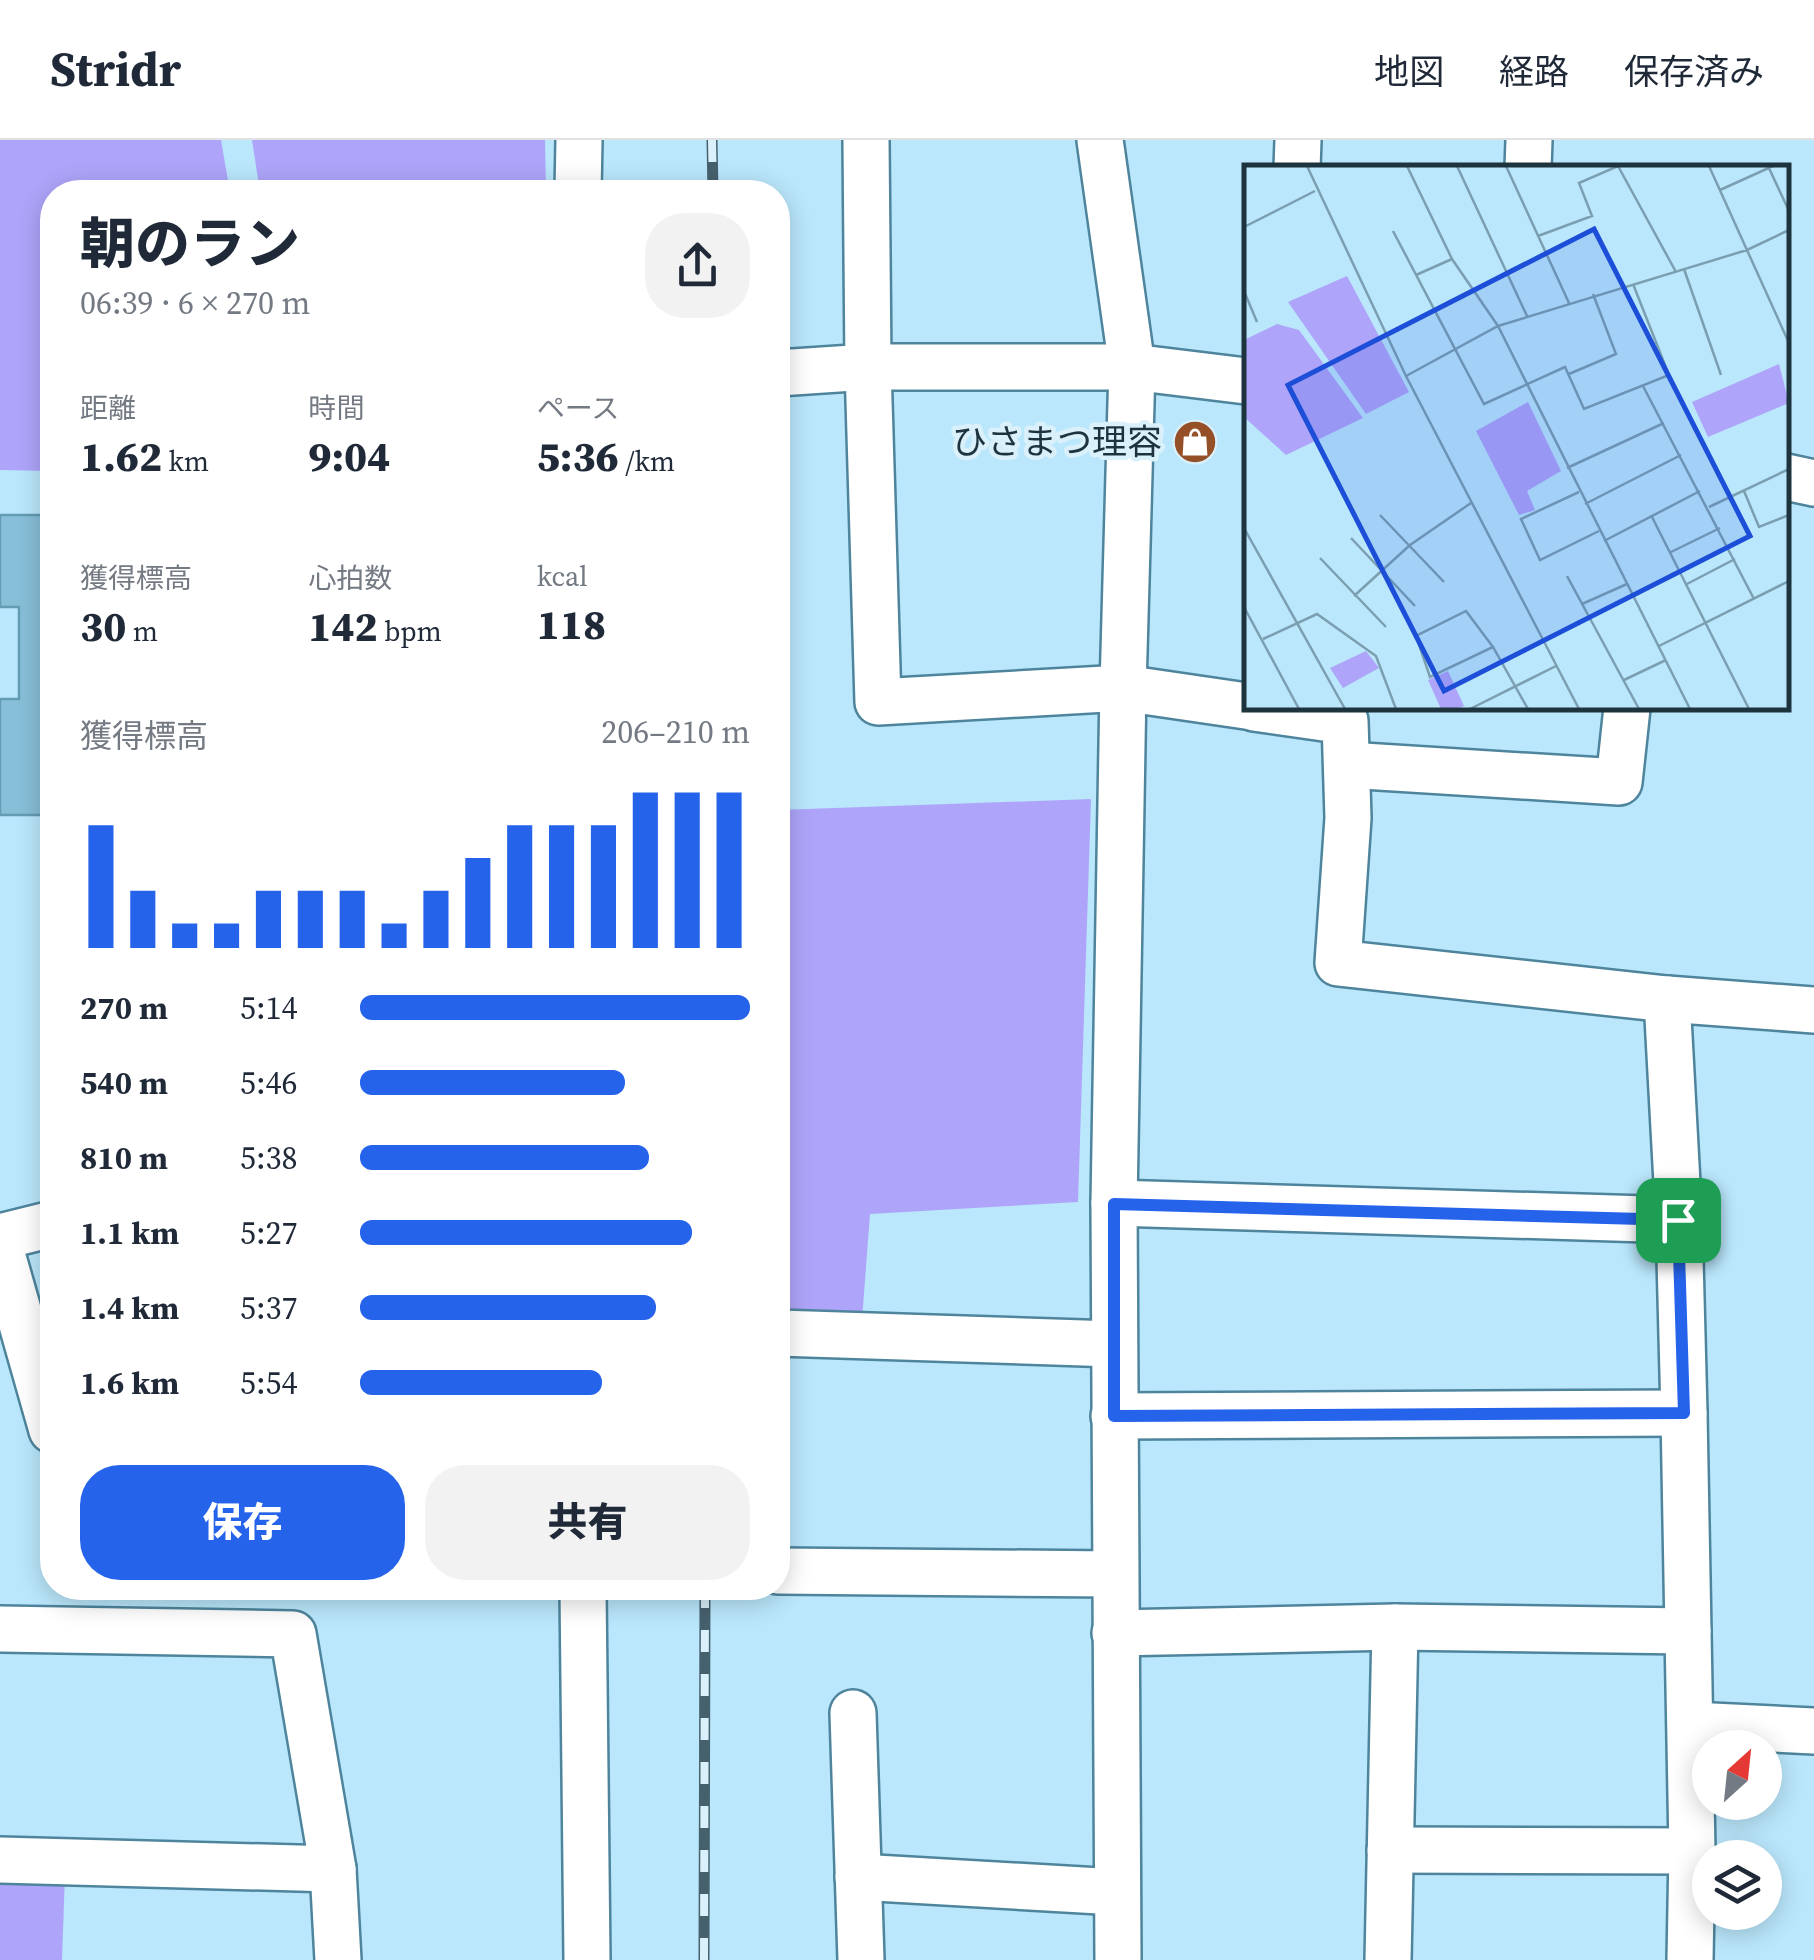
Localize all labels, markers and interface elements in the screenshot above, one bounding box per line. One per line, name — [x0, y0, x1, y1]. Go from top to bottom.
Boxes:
text: Stridr — [50, 36, 181, 102]
text: 地図 — [1374, 48, 1444, 96]
text: 経路 — [1499, 48, 1569, 96]
text: 保存済み — [1624, 48, 1764, 96]
inset map — [1244, 165, 1789, 710]
text: 朝のラン — [80, 206, 300, 281]
button: share — [645, 213, 750, 318]
text: 06:39 · 6 × 270 m — [80, 281, 310, 325]
text: 距離 — [80, 389, 136, 427]
text: 時間 — [308, 389, 364, 427]
text: ペース — [537, 389, 619, 427]
place label: ひさまつ理容 — [952, 418, 1162, 466]
shop icon: ひさまつ理容 — [1172, 419, 1218, 465]
text: 1.62 — [80, 427, 162, 485]
text: 9:04 — [308, 427, 390, 485]
text: 5:36 — [537, 427, 619, 485]
text: km — [162, 442, 209, 480]
text: /km — [619, 442, 675, 480]
text: kcal — [537, 557, 588, 595]
text: 獲得標高 — [80, 559, 192, 597]
text: 心拍数 — [308, 559, 392, 597]
text: 118 — [537, 595, 606, 653]
text: 30 — [80, 597, 126, 655]
text: 142 — [308, 597, 378, 655]
text: m — [126, 612, 158, 650]
text: bpm — [378, 612, 442, 650]
text: 206–210 m — [601, 710, 750, 754]
text: 獲得標高 — [80, 714, 208, 758]
text: 270 m — [80, 986, 168, 1030]
text: 5:14 — [240, 986, 298, 1030]
text: 540 m — [80, 1061, 168, 1105]
text: 5:46 — [240, 1061, 298, 1105]
text: 810 m — [80, 1136, 168, 1180]
text: 5:38 — [240, 1136, 298, 1180]
pin — [1636, 1178, 1721, 1263]
icon: arrive — [1651, 1193, 1706, 1248]
text: 1.1 km — [80, 1211, 179, 1255]
text: 5:27 — [240, 1211, 298, 1255]
text: 1.4 km — [80, 1286, 179, 1330]
text: 5:37 — [240, 1286, 298, 1330]
text: 1.6 km — [80, 1361, 179, 1405]
text: 5:54 — [240, 1361, 298, 1405]
button: 保存 — [80, 1465, 405, 1580]
button: 共有 — [425, 1465, 750, 1580]
north arrow — [1692, 1730, 1782, 1820]
map controls — [1692, 1730, 1782, 1930]
button: layers — [1692, 1840, 1782, 1930]

